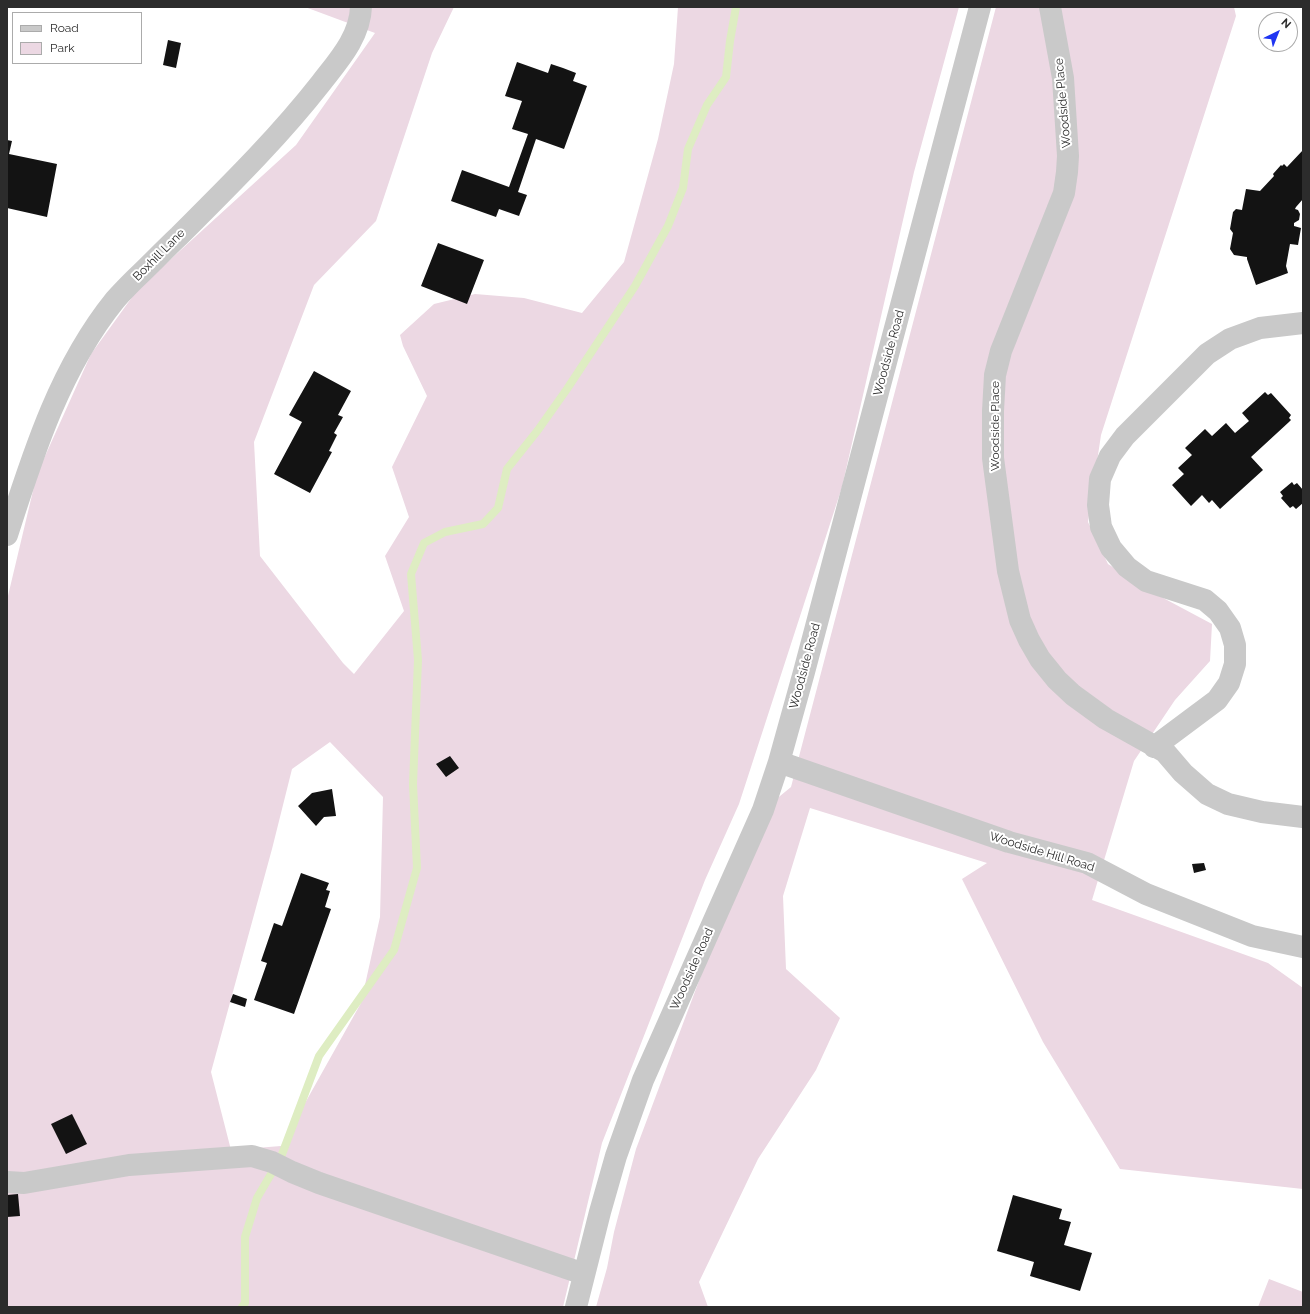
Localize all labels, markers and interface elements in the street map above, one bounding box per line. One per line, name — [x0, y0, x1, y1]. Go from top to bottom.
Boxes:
legend — [12, 12, 142, 64]
north arrow — [1258, 12, 1298, 52]
text: N — [1278, 16, 1293, 31]
text: Road — [50, 21, 79, 35]
text: Park — [50, 41, 75, 55]
street label: Woodside Place — [1052, 57, 1074, 149]
street label: Boxhill Lane — [130, 226, 188, 284]
street label: Woodside Road — [871, 309, 907, 397]
street label: Woodside Place — [988, 381, 1002, 471]
street label: Woodside Road — [787, 622, 823, 710]
street label: Woodside Hill Road — [988, 829, 1096, 875]
street label: Woodside Road — [667, 926, 717, 1012]

